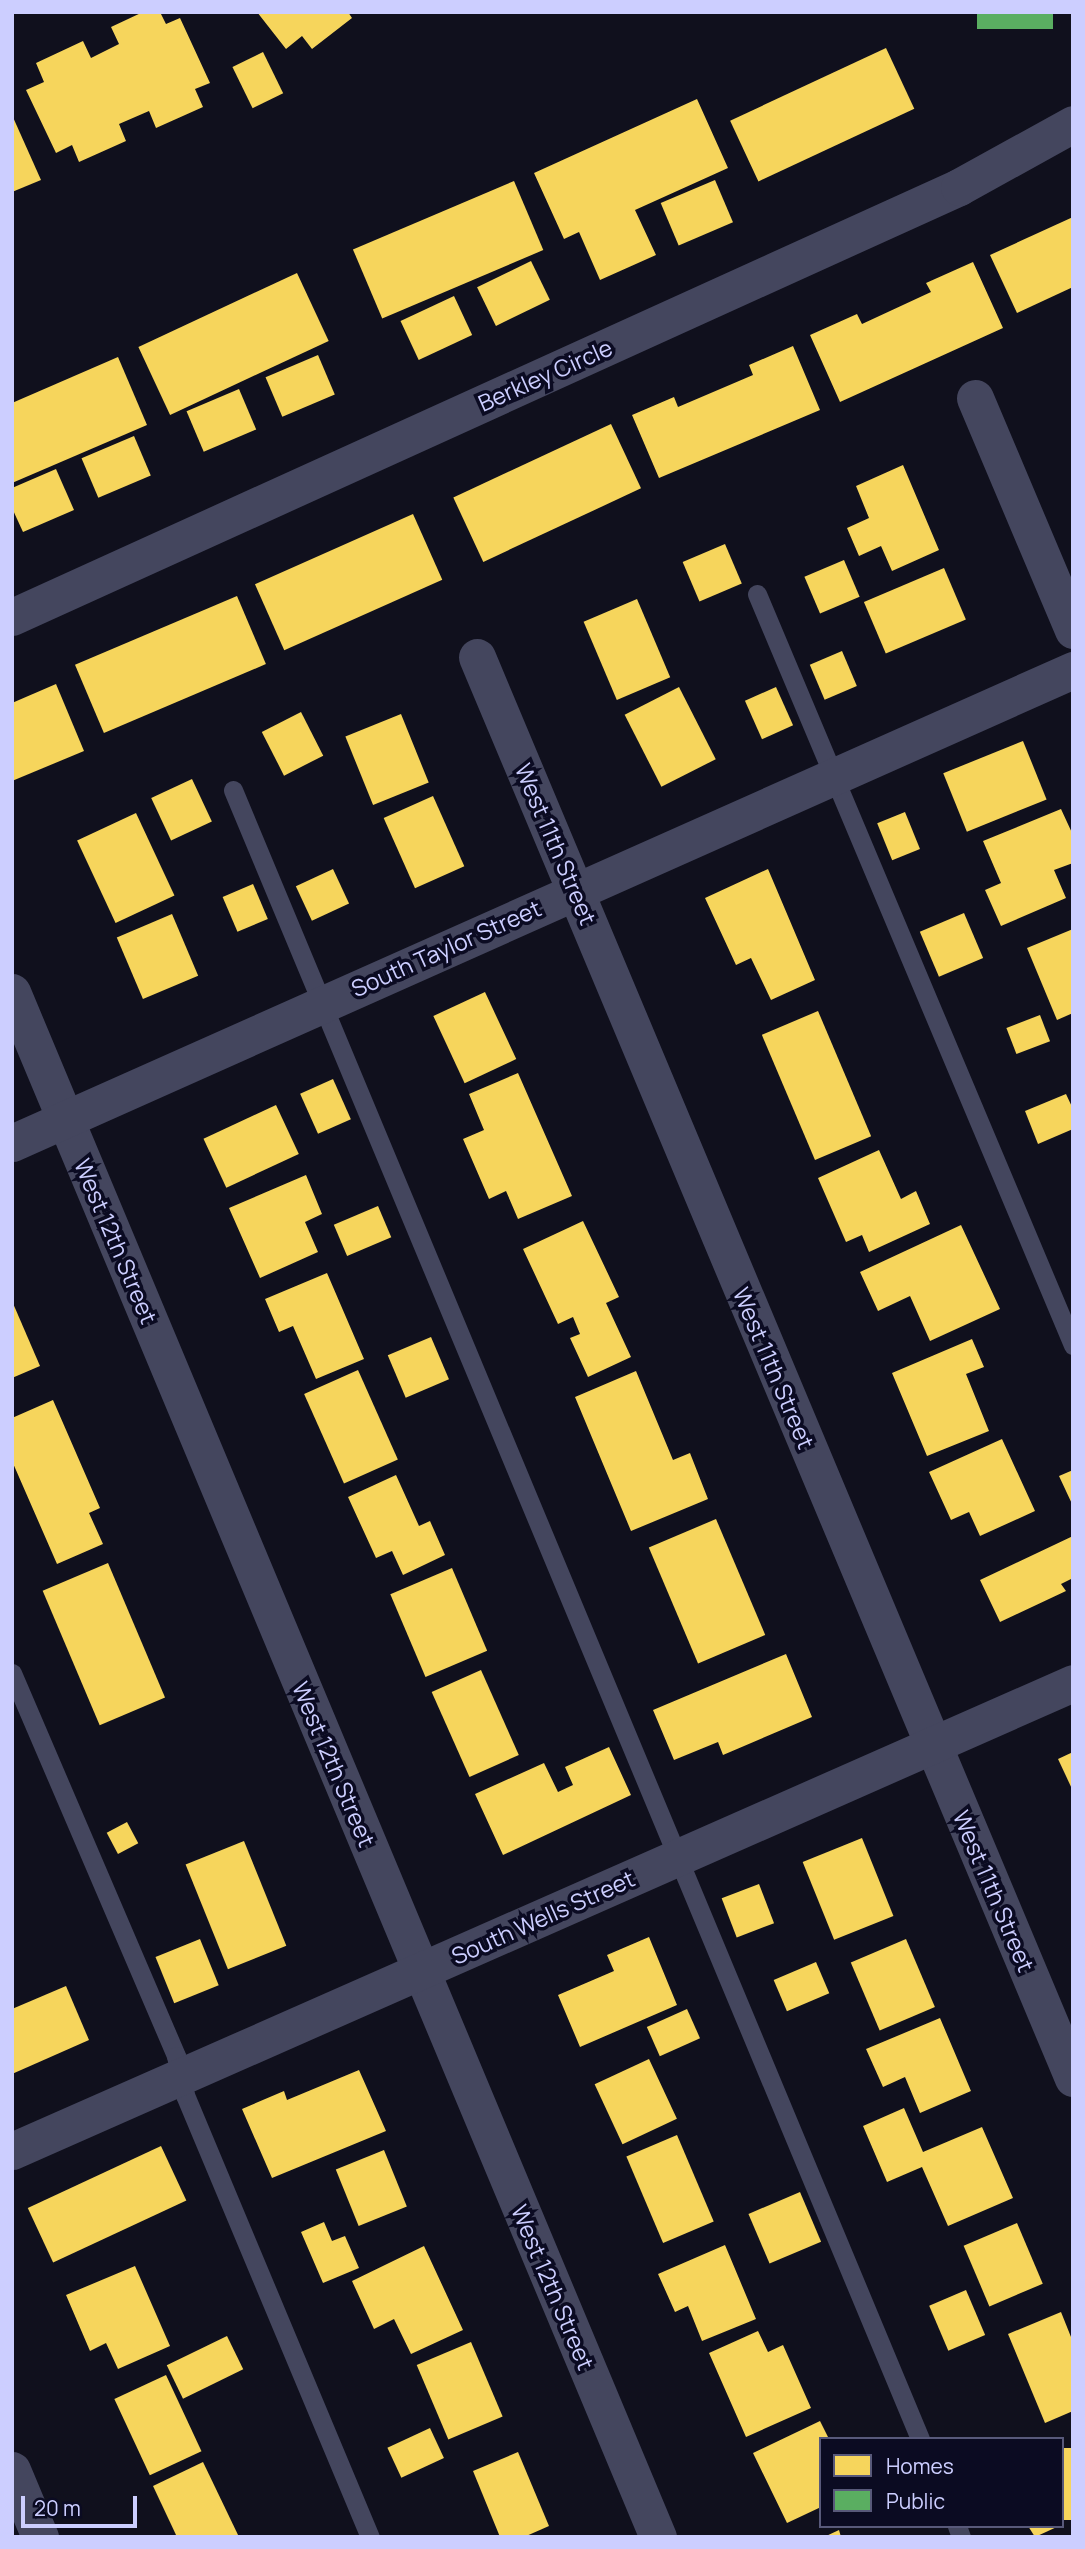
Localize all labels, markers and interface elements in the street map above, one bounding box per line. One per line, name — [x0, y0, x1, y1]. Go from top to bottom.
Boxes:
street label: Berkley Circle — [474, 333, 616, 417]
street label: West 11th Street — [510, 759, 602, 929]
street label: South Taylor Street — [347, 894, 545, 1002]
street label: West 12th Street — [69, 1154, 163, 1328]
street label: West 11th Street — [728, 1283, 820, 1453]
street label: West 12th Street — [287, 1677, 381, 1851]
street label: West 11th Street — [948, 1806, 1040, 1976]
street label: South Wells Street — [447, 1864, 639, 1970]
street label: West 12th Street — [506, 2200, 600, 2374]
legend — [819, 2437, 1064, 2528]
text: Homes — [886, 2452, 954, 2480]
scale bar — [24, 2482, 140, 2526]
text: Public — [886, 2487, 945, 2515]
text: 20 m — [34, 2494, 81, 2522]

